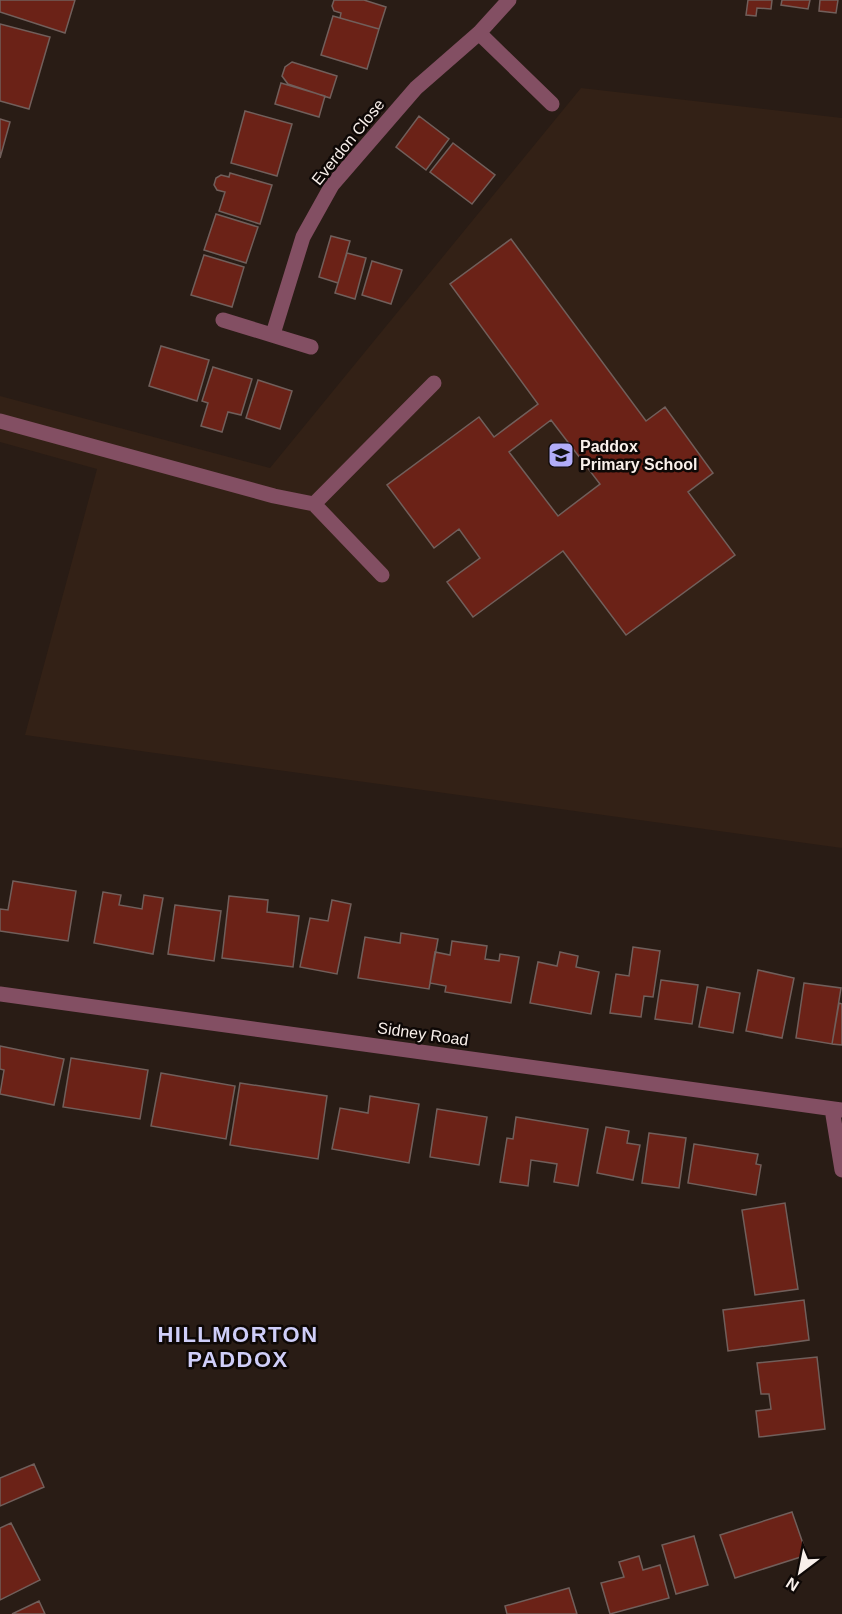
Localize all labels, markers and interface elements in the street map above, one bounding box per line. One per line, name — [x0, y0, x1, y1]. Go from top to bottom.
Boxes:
street label: Everdon Close — [308, 96, 388, 188]
place label: Paddox Primary School — [580, 438, 697, 473]
school or university icon: Paddox Primary School — [546, 440, 576, 470]
street label: Sidney Road — [376, 1019, 470, 1049]
district label: HILLMORTON PADDOX — [157, 1322, 319, 1372]
north arrow — [770, 1542, 830, 1602]
text: N — [783, 1574, 802, 1595]

